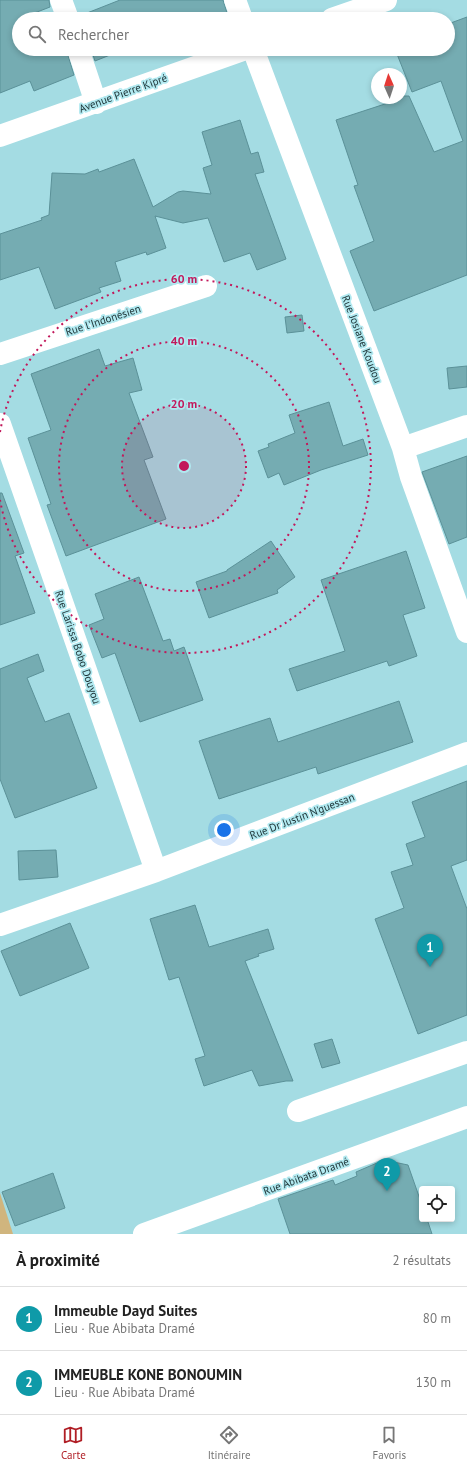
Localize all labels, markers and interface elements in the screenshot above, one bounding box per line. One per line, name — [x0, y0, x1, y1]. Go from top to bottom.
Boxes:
search box — [12, 12, 455, 56]
icon: search — [26, 23, 48, 45]
text: Rechercher — [58, 25, 129, 44]
north arrow — [371, 68, 407, 104]
street label: Avenue Pierre Kipré — [77, 70, 169, 115]
text: 60 m — [171, 271, 197, 286]
street label: Rue Josiane Koudou — [339, 293, 385, 385]
street label: Rue l'Indonésien — [64, 301, 142, 339]
text: 40 m — [171, 333, 197, 348]
text: 20 m — [171, 396, 197, 411]
centre of rings — [177, 459, 191, 473]
street label: Rue Larissa Bobo Douyou — [52, 588, 104, 706]
street label: Rue Dr Justin N'guessan — [248, 790, 356, 842]
your location — [214, 820, 234, 840]
pin: 1 — [417, 934, 443, 967]
street label: Rue Abibata Dramé — [261, 1154, 351, 1198]
pin: 2 — [374, 1158, 400, 1191]
map controls — [419, 1186, 455, 1222]
button: locate — [419, 1186, 455, 1222]
text: À proximité — [16, 1249, 100, 1271]
text: 2 résultats — [392, 1252, 451, 1269]
text: Immeuble Dayd Suites — [54, 1301, 197, 1320]
text: 1 — [25, 1310, 33, 1327]
text: 80 m — [423, 1310, 451, 1327]
text: Lieu · Rue Abibata Dramé — [54, 1320, 195, 1337]
text: IMMEUBLE KONE BONOUMIN — [54, 1365, 242, 1384]
text: 2 — [25, 1374, 33, 1391]
text: 130 m — [416, 1374, 451, 1391]
text: Lieu · Rue Abibata Dramé — [54, 1384, 195, 1401]
tab: Carte — [61, 1424, 86, 1462]
tab: Itinéraire — [208, 1424, 251, 1462]
tab: Favoris — [372, 1424, 406, 1462]

